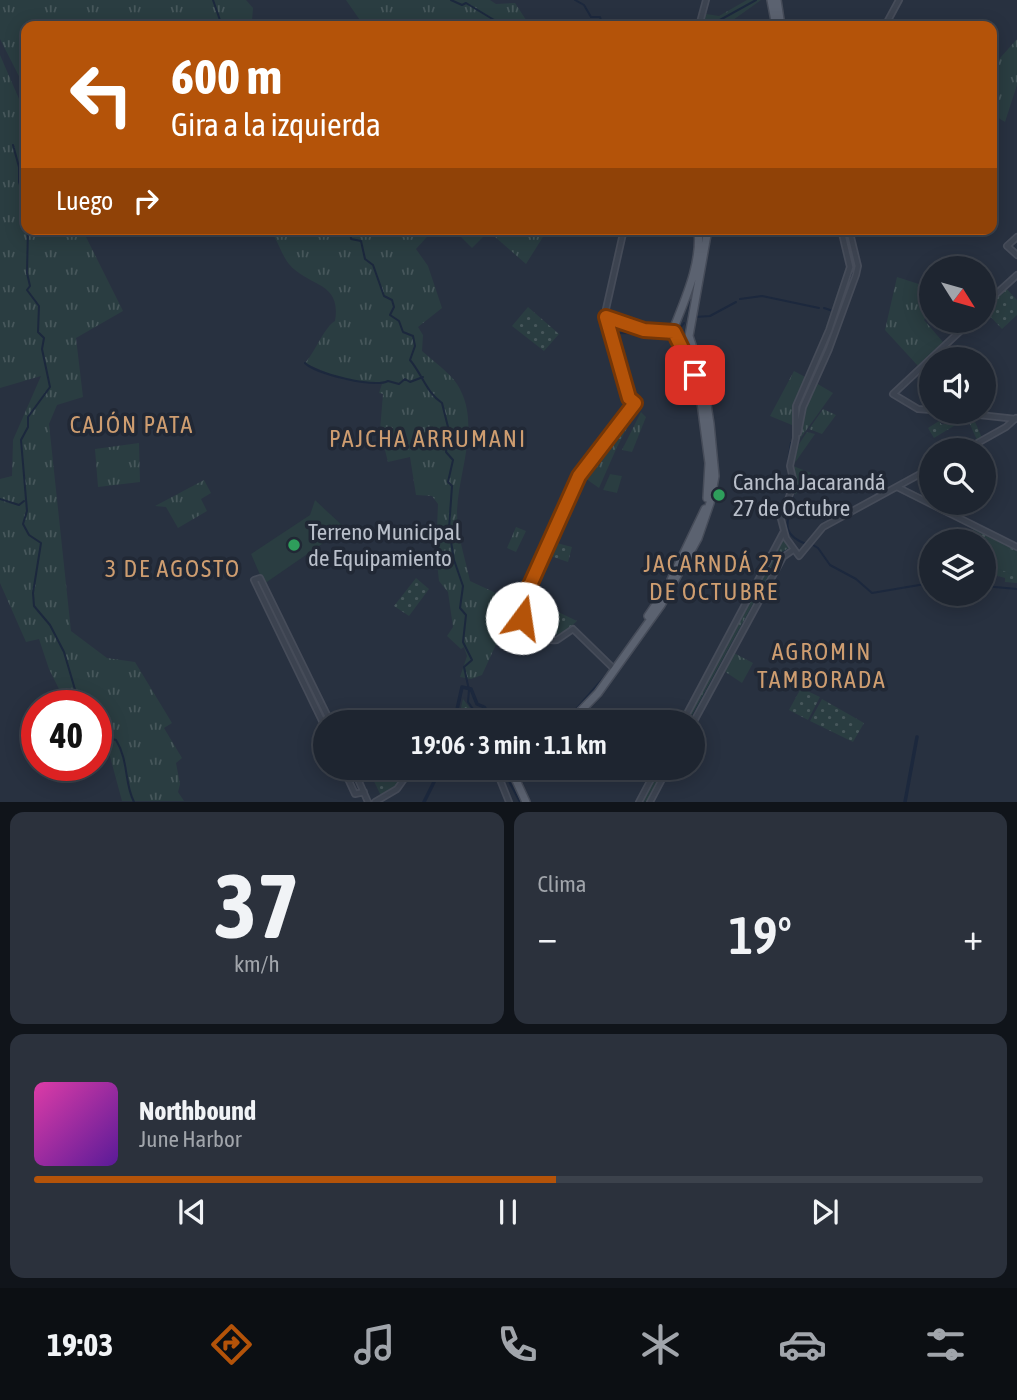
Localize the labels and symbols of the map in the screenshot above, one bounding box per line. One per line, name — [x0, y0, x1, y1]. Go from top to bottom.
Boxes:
north arrow — [919, 256, 996, 332]
pin — [665, 345, 725, 405]
district label: CAJÓN PATA — [70, 411, 194, 438]
district label: PAJCHA ARRUMANI — [329, 425, 527, 452]
place label: Cancha Jacarandá 27 de Octubre — [733, 469, 886, 521]
marker: Cancha Jacarandá 27 de Octubre — [711, 487, 727, 503]
place label: Terreno Municipal de Equipamiento — [308, 519, 461, 571]
marker: Terreno Municipal de Equipamiento — [286, 537, 302, 553]
district label: JACARNDÁ 27 DE OCTUBRE — [643, 550, 785, 605]
district label: 3 DE AGOSTO — [105, 555, 241, 582]
position arrow — [485, 581, 559, 655]
district label: AGROMIN TAMBORADA — [757, 638, 887, 693]
speed limit sign: 40 — [21, 690, 112, 781]

